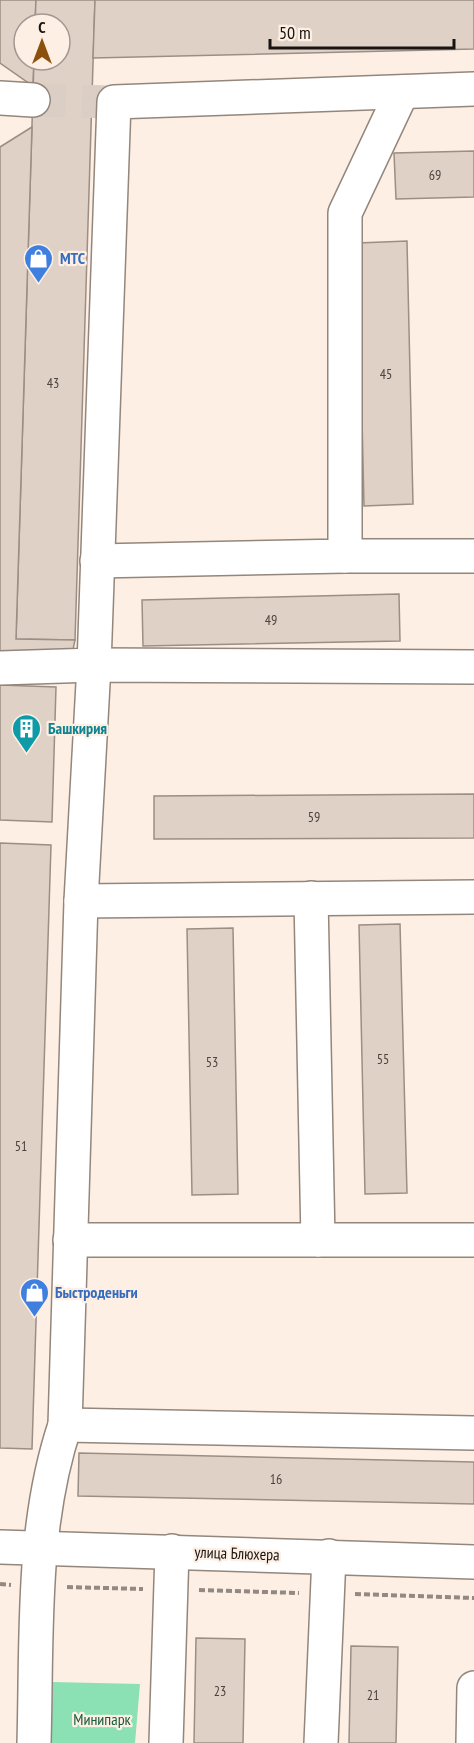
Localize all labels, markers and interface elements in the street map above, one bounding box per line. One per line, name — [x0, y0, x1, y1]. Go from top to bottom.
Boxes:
north arrow — [12, 12, 72, 72]
scale bar — [270, 12, 454, 50]
text: С — [38, 17, 46, 37]
text: 50 m — [279, 21, 311, 44]
house number: 69 — [429, 166, 441, 184]
shop icon: МТС — [23, 242, 55, 284]
place label: МТС — [60, 248, 86, 268]
house number: 45 — [380, 365, 392, 383]
house number: 43 — [47, 374, 59, 392]
house number: 49 — [265, 611, 277, 629]
building icon: Башкирия — [11, 712, 43, 754]
place label: Башкирия — [48, 718, 107, 738]
house number: 59 — [308, 808, 320, 826]
house number: 55 — [377, 1050, 389, 1068]
house number: 53 — [206, 1053, 218, 1071]
house number: 51 — [15, 1137, 27, 1155]
shop icon: Быстроденьги — [18, 1276, 50, 1318]
place label: Быстроденьги — [55, 1282, 138, 1302]
house number: 16 — [270, 1470, 282, 1488]
street label: улица Блюхера — [194, 1542, 280, 1564]
house number: 23 — [214, 1682, 226, 1700]
house number: 21 — [367, 1686, 379, 1704]
park label: Минипарк — [73, 1709, 132, 1729]

